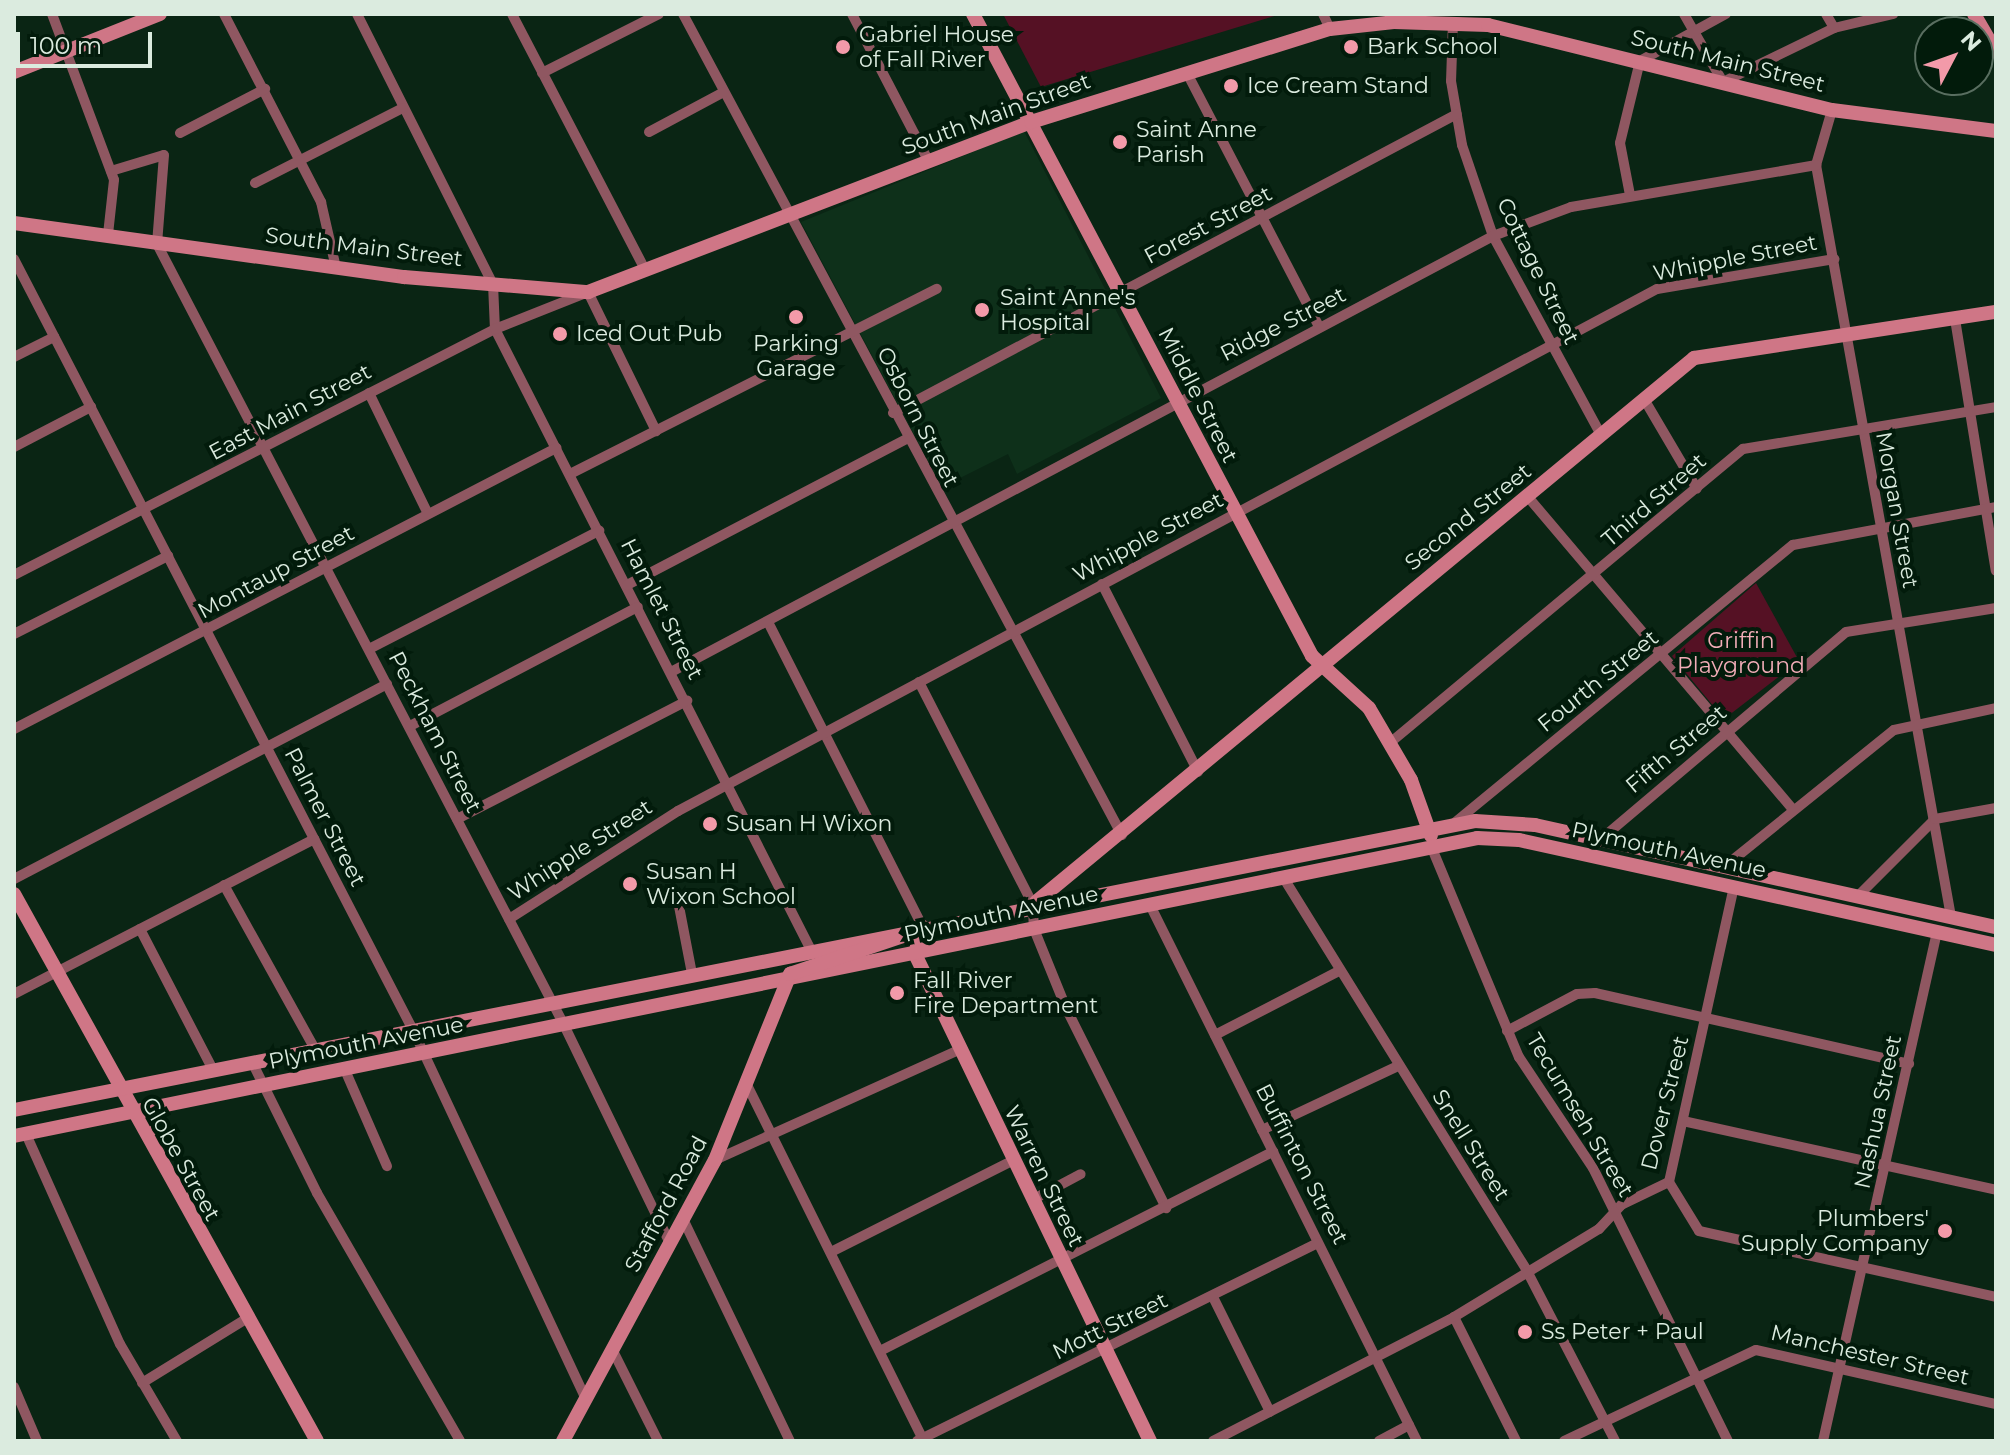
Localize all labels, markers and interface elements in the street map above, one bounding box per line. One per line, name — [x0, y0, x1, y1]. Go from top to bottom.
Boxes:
scale bar — [20, 16, 156, 66]
north arrow — [1914, 16, 1994, 96]
place label: Gabriel House of Fall River — [859, 21, 1014, 72]
street label: South Main Street — [1628, 24, 1828, 98]
text: N — [1955, 26, 1987, 57]
text: 100 m — [30, 31, 102, 60]
place label: Bark School — [1367, 34, 1498, 60]
marker: Gabriel House of Fall River — [834, 38, 852, 56]
marker: Bark School — [1342, 38, 1360, 56]
street label: South Main Street — [898, 68, 1094, 160]
place label: Ice Cream Stand — [1247, 73, 1429, 99]
marker: Ice Cream Stand — [1222, 77, 1240, 95]
place label: Saint Anne Parish — [1136, 116, 1257, 168]
marker: Saint Anne Parish — [1111, 133, 1129, 151]
street label: Forest Street — [1140, 180, 1276, 270]
street label: Cottage Street — [1491, 193, 1585, 349]
street label: South Main Street — [264, 222, 464, 272]
street label: Whipple Street — [1651, 229, 1819, 287]
street label: Ridge Street — [1216, 281, 1350, 367]
place label: Saint Anne's Hospital — [1000, 284, 1135, 336]
marker: Saint Anne's Hospital — [971, 299, 993, 321]
marker: Parking Garage — [787, 308, 805, 326]
place label: Iced Out Pub — [576, 321, 722, 347]
street label: Middle Street — [1153, 323, 1243, 467]
marker: Iced Out Pub — [551, 325, 569, 343]
place label: Parking Garage — [753, 330, 839, 382]
street label: Osborn Street — [871, 343, 965, 491]
street label: East Main Street — [204, 358, 376, 466]
street label: Morgan Street — [1870, 430, 1924, 590]
street label: Third Street — [1597, 448, 1711, 552]
street label: Second Street — [1400, 458, 1536, 576]
street label: Whipple Street — [1068, 486, 1228, 588]
street label: Montaup Street — [193, 520, 359, 624]
street label: Hamlet Street — [615, 534, 709, 684]
street label: Fourth Street — [1532, 624, 1664, 738]
park label: Griffin Playground — [1677, 627, 1805, 678]
street label: Peckham Street — [383, 647, 487, 817]
street label: Fifth Street — [1620, 699, 1732, 799]
street label: Palmer Street — [279, 743, 371, 891]
street label: Whipple Street — [503, 794, 657, 906]
place label: Susan H Wixon — [726, 811, 892, 837]
marker: Susan H Wixon — [701, 815, 719, 833]
street label: Plymouth Avenue — [1569, 816, 1769, 884]
place label: Susan H Wixon School — [646, 858, 796, 910]
marker: Susan H Wixon School — [621, 875, 639, 893]
street label: Plymouth Avenue — [901, 880, 1101, 948]
place label: Fall River Fire Department — [913, 967, 1098, 1018]
marker: Fall River Fire Department — [888, 984, 906, 1002]
street label: Plymouth Avenue — [266, 1011, 466, 1075]
street label: Tecumseh Street — [1521, 1028, 1639, 1202]
street label: Dover Street — [1636, 1033, 1694, 1173]
street label: Nashua Street — [1849, 1033, 1907, 1191]
street label: Buffinton Street — [1250, 1079, 1354, 1249]
street label: Snell Street — [1426, 1085, 1516, 1205]
street label: Globe Street — [136, 1093, 226, 1225]
street label: Warren Street — [998, 1101, 1090, 1251]
street label: Stafford Road — [619, 1131, 713, 1277]
place label: Plumbers' Supply Company — [1741, 1205, 1929, 1256]
marker: Plumbers' Supply Company — [1936, 1222, 1954, 1240]
street label: Mott Street — [1048, 1287, 1172, 1365]
place label: Ss Peter + Paul — [1541, 1319, 1704, 1345]
street label: Manchester Street — [1768, 1319, 1972, 1391]
marker: Ss Peter + Paul — [1516, 1323, 1534, 1341]

